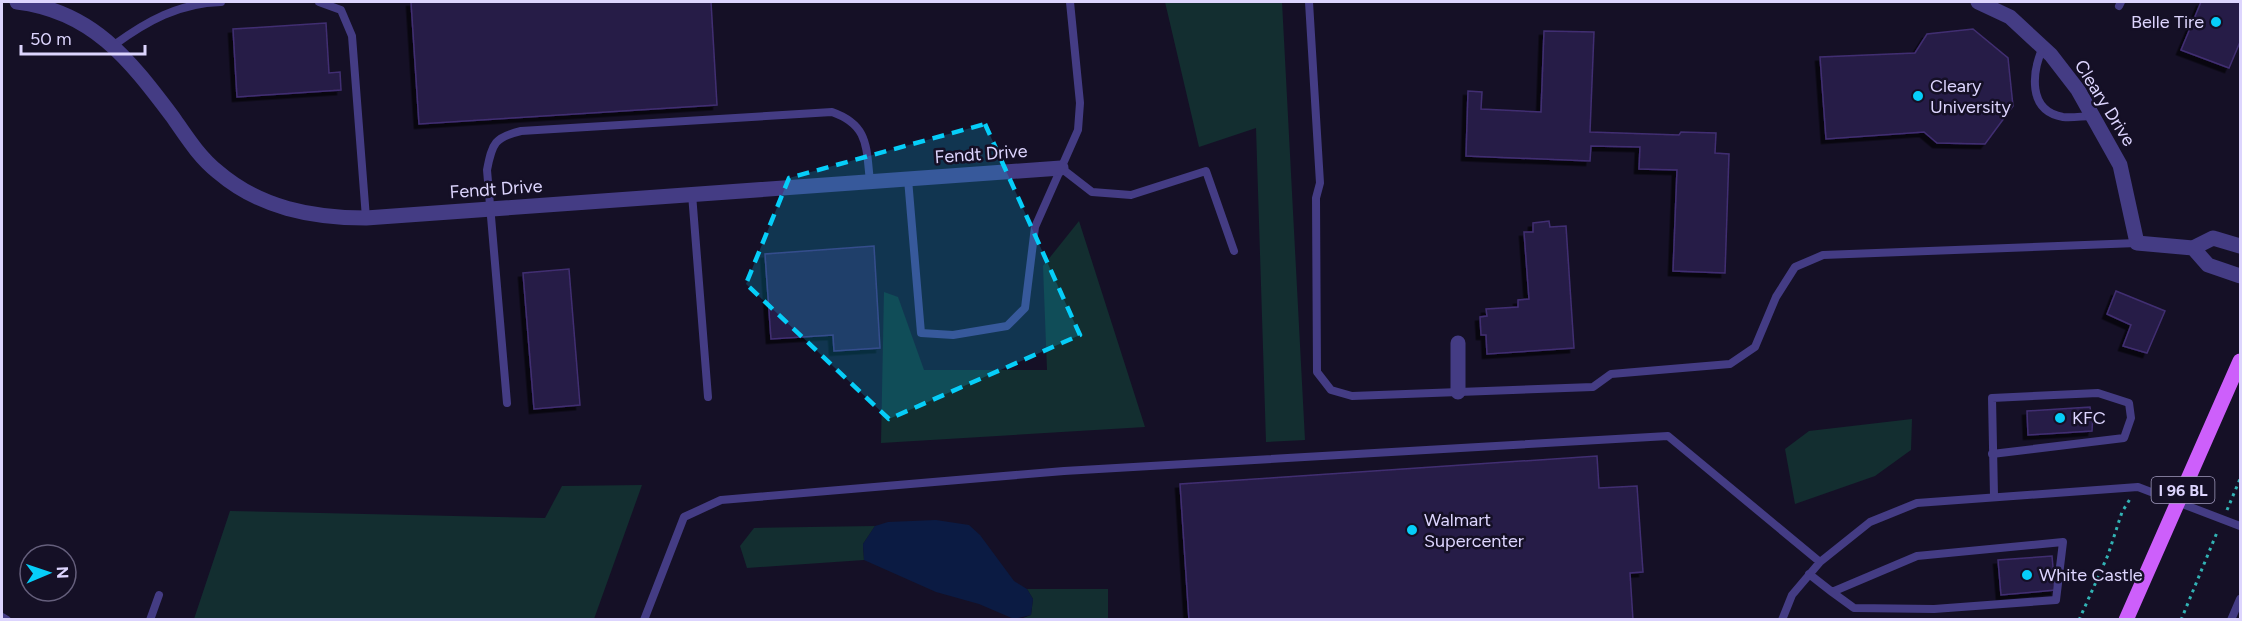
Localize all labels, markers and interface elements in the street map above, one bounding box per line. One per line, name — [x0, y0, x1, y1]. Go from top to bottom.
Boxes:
place label: Belle Tire — [2131, 11, 2204, 33]
marker: Belle Tire — [2209, 15, 2223, 29]
scale bar — [21, 18, 146, 56]
text: 50 m — [30, 28, 72, 50]
street label: Cleary Drive — [2070, 56, 2140, 150]
place label: Cleary University — [1930, 75, 2011, 118]
marker: Cleary University — [1911, 89, 1925, 103]
street label: Fendt Drive — [934, 140, 1028, 168]
street label: Fendt Drive — [449, 175, 543, 203]
place label: KFC — [2072, 407, 2106, 429]
marker: KFC — [2053, 411, 2067, 425]
road number: I 96 BL — [2152, 477, 2214, 503]
place label: Walmart Supercenter — [1424, 509, 1524, 552]
marker: Walmart Supercenter — [1405, 523, 1419, 537]
north arrow — [18, 543, 78, 603]
place label: White Castle — [2039, 564, 2143, 586]
text: N — [53, 566, 72, 579]
marker: White Castle — [2020, 568, 2034, 582]

